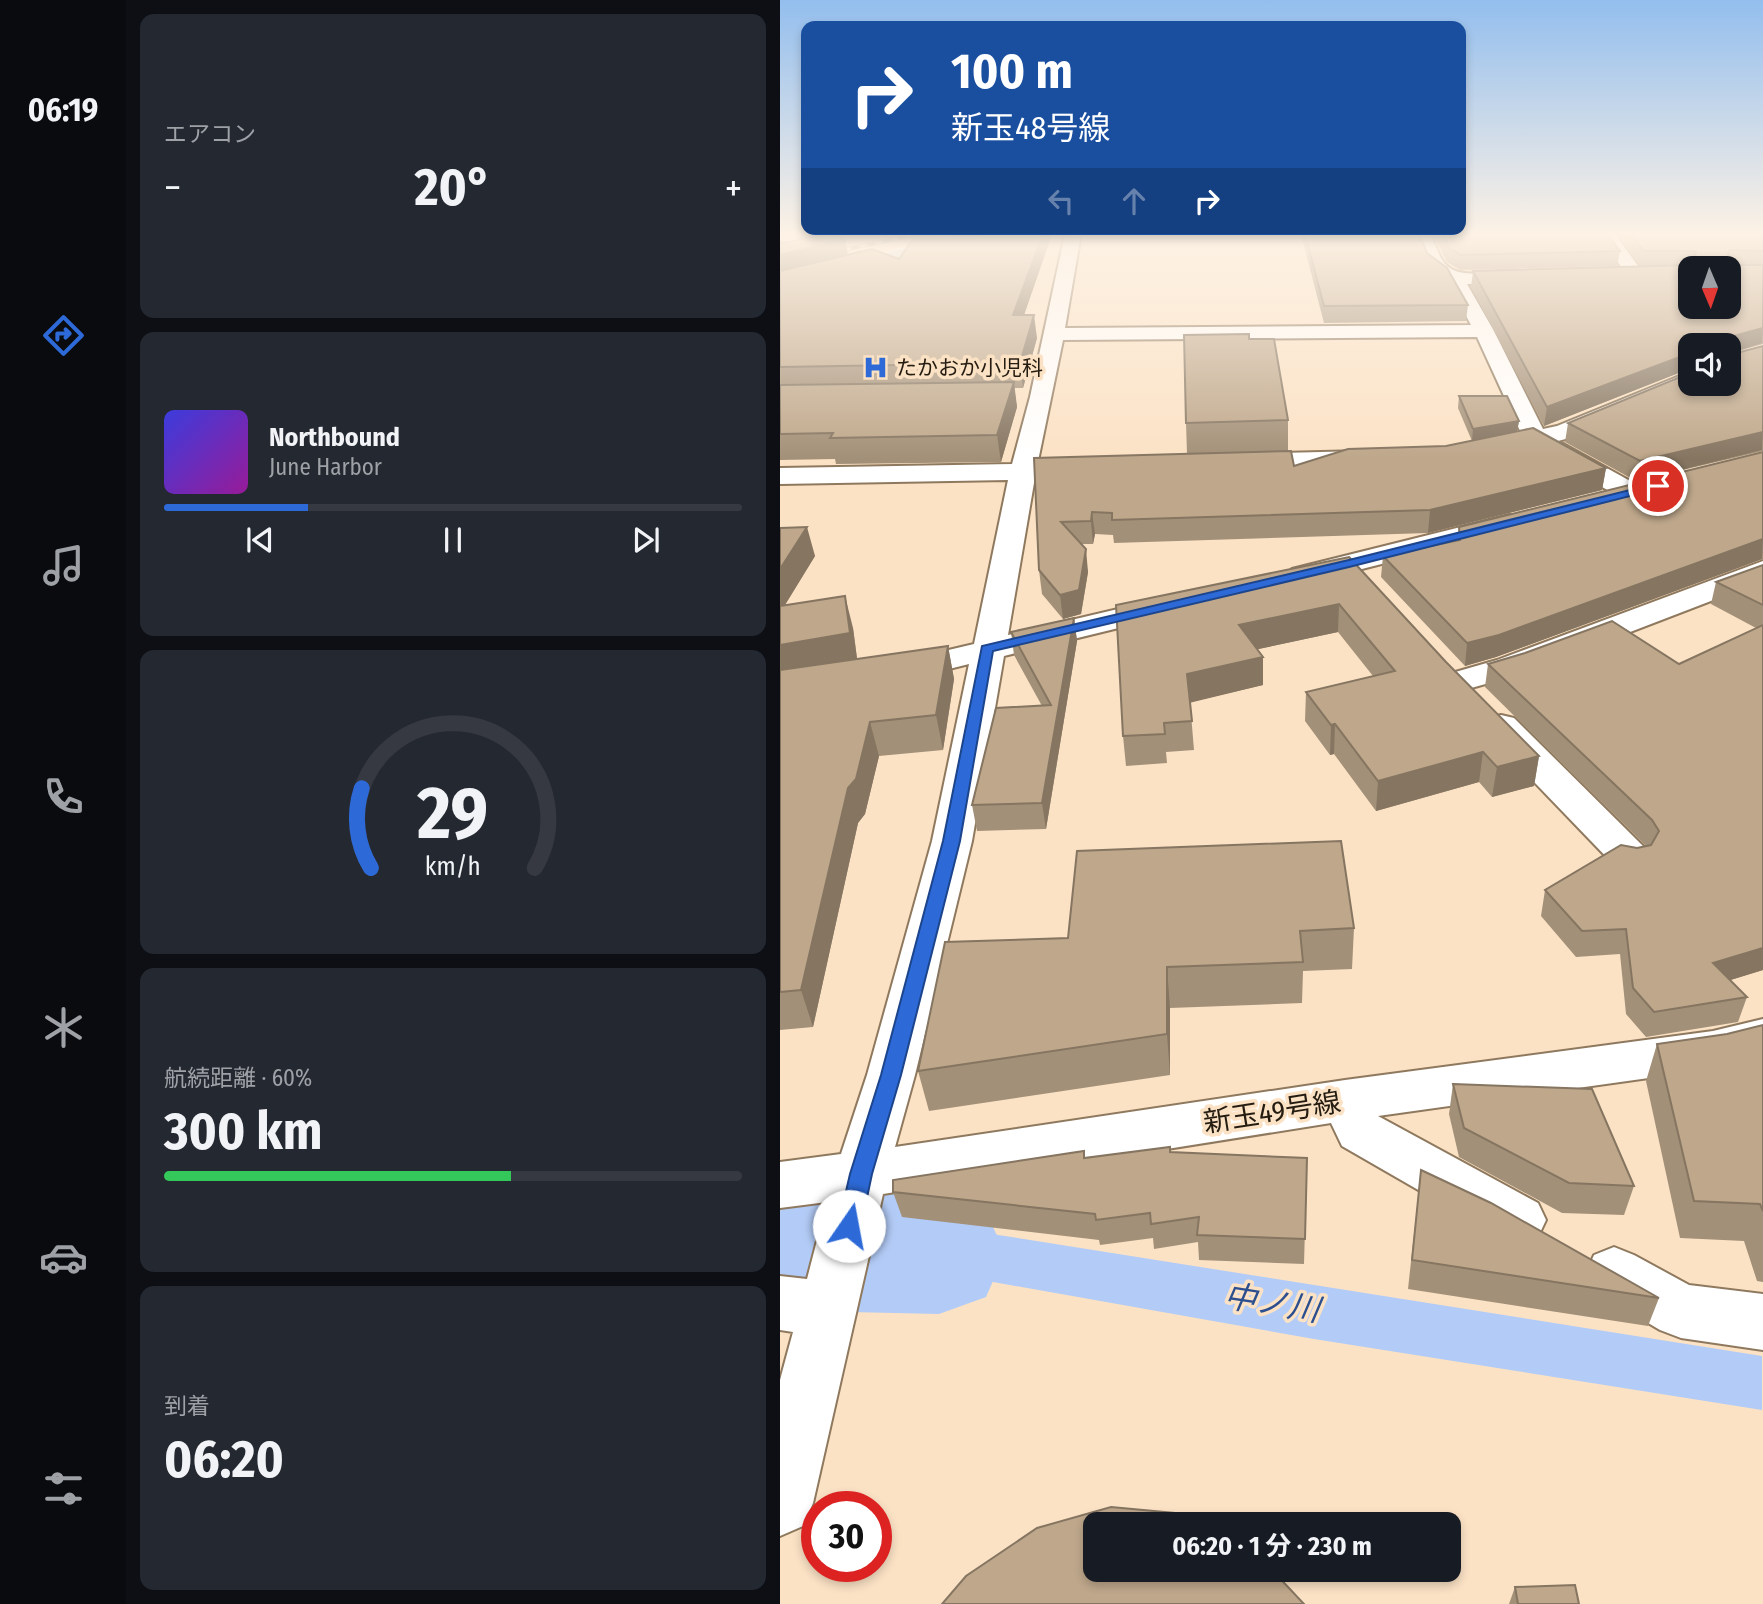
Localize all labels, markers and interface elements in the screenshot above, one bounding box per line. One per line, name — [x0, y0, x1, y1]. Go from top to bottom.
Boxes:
text: 100 m — [951, 42, 1073, 101]
icon: right — [836, 49, 927, 140]
text: 06:19 — [28, 91, 98, 129]
text: 新玉48号線 — [951, 109, 1111, 147]
text: エアコン — [164, 120, 256, 148]
text: 20° — [415, 156, 491, 219]
text: − — [164, 165, 181, 211]
text: + — [725, 165, 742, 211]
icon: left — [1042, 182, 1080, 220]
icon: ahead — [1115, 182, 1153, 220]
icon: right — [1188, 182, 1226, 220]
north arrow — [1678, 256, 1741, 318]
map controls — [1678, 256, 1741, 396]
icon: directions — [39, 311, 88, 360]
button: sound — [1678, 333, 1741, 396]
hospital icon: たかおか小児科 — [862, 354, 890, 382]
place label: たかおか小児科 — [896, 355, 1043, 381]
text: Northbound — [269, 422, 400, 453]
text: June Harbor — [269, 453, 382, 481]
pin — [1628, 456, 1688, 516]
icon: arrive — [1639, 467, 1677, 505]
icon: previous — [241, 521, 279, 559]
icon: pause — [434, 521, 472, 559]
icon: next — [627, 521, 665, 559]
icon: music — [39, 541, 88, 590]
text: 29 — [417, 770, 488, 857]
icon: phone — [39, 772, 88, 821]
text: km/h — [425, 852, 481, 882]
icon: climate — [39, 1003, 88, 1052]
text: 航続距離 · 60% — [164, 1064, 312, 1092]
street label: 新玉49号線 — [1201, 1085, 1343, 1139]
text: 300 km — [164, 1100, 322, 1163]
position arrow — [812, 1189, 886, 1263]
icon: car — [39, 1233, 88, 1282]
water label: 中ノ川 — [1222, 1277, 1325, 1330]
text: 到着 — [164, 1392, 210, 1420]
text: 06:20 — [164, 1428, 284, 1491]
icon: filters — [39, 1464, 88, 1513]
speed limit sign: 30 — [801, 1491, 892, 1582]
text: 06:20 · 1 分 · 230 m — [1172, 1531, 1372, 1562]

